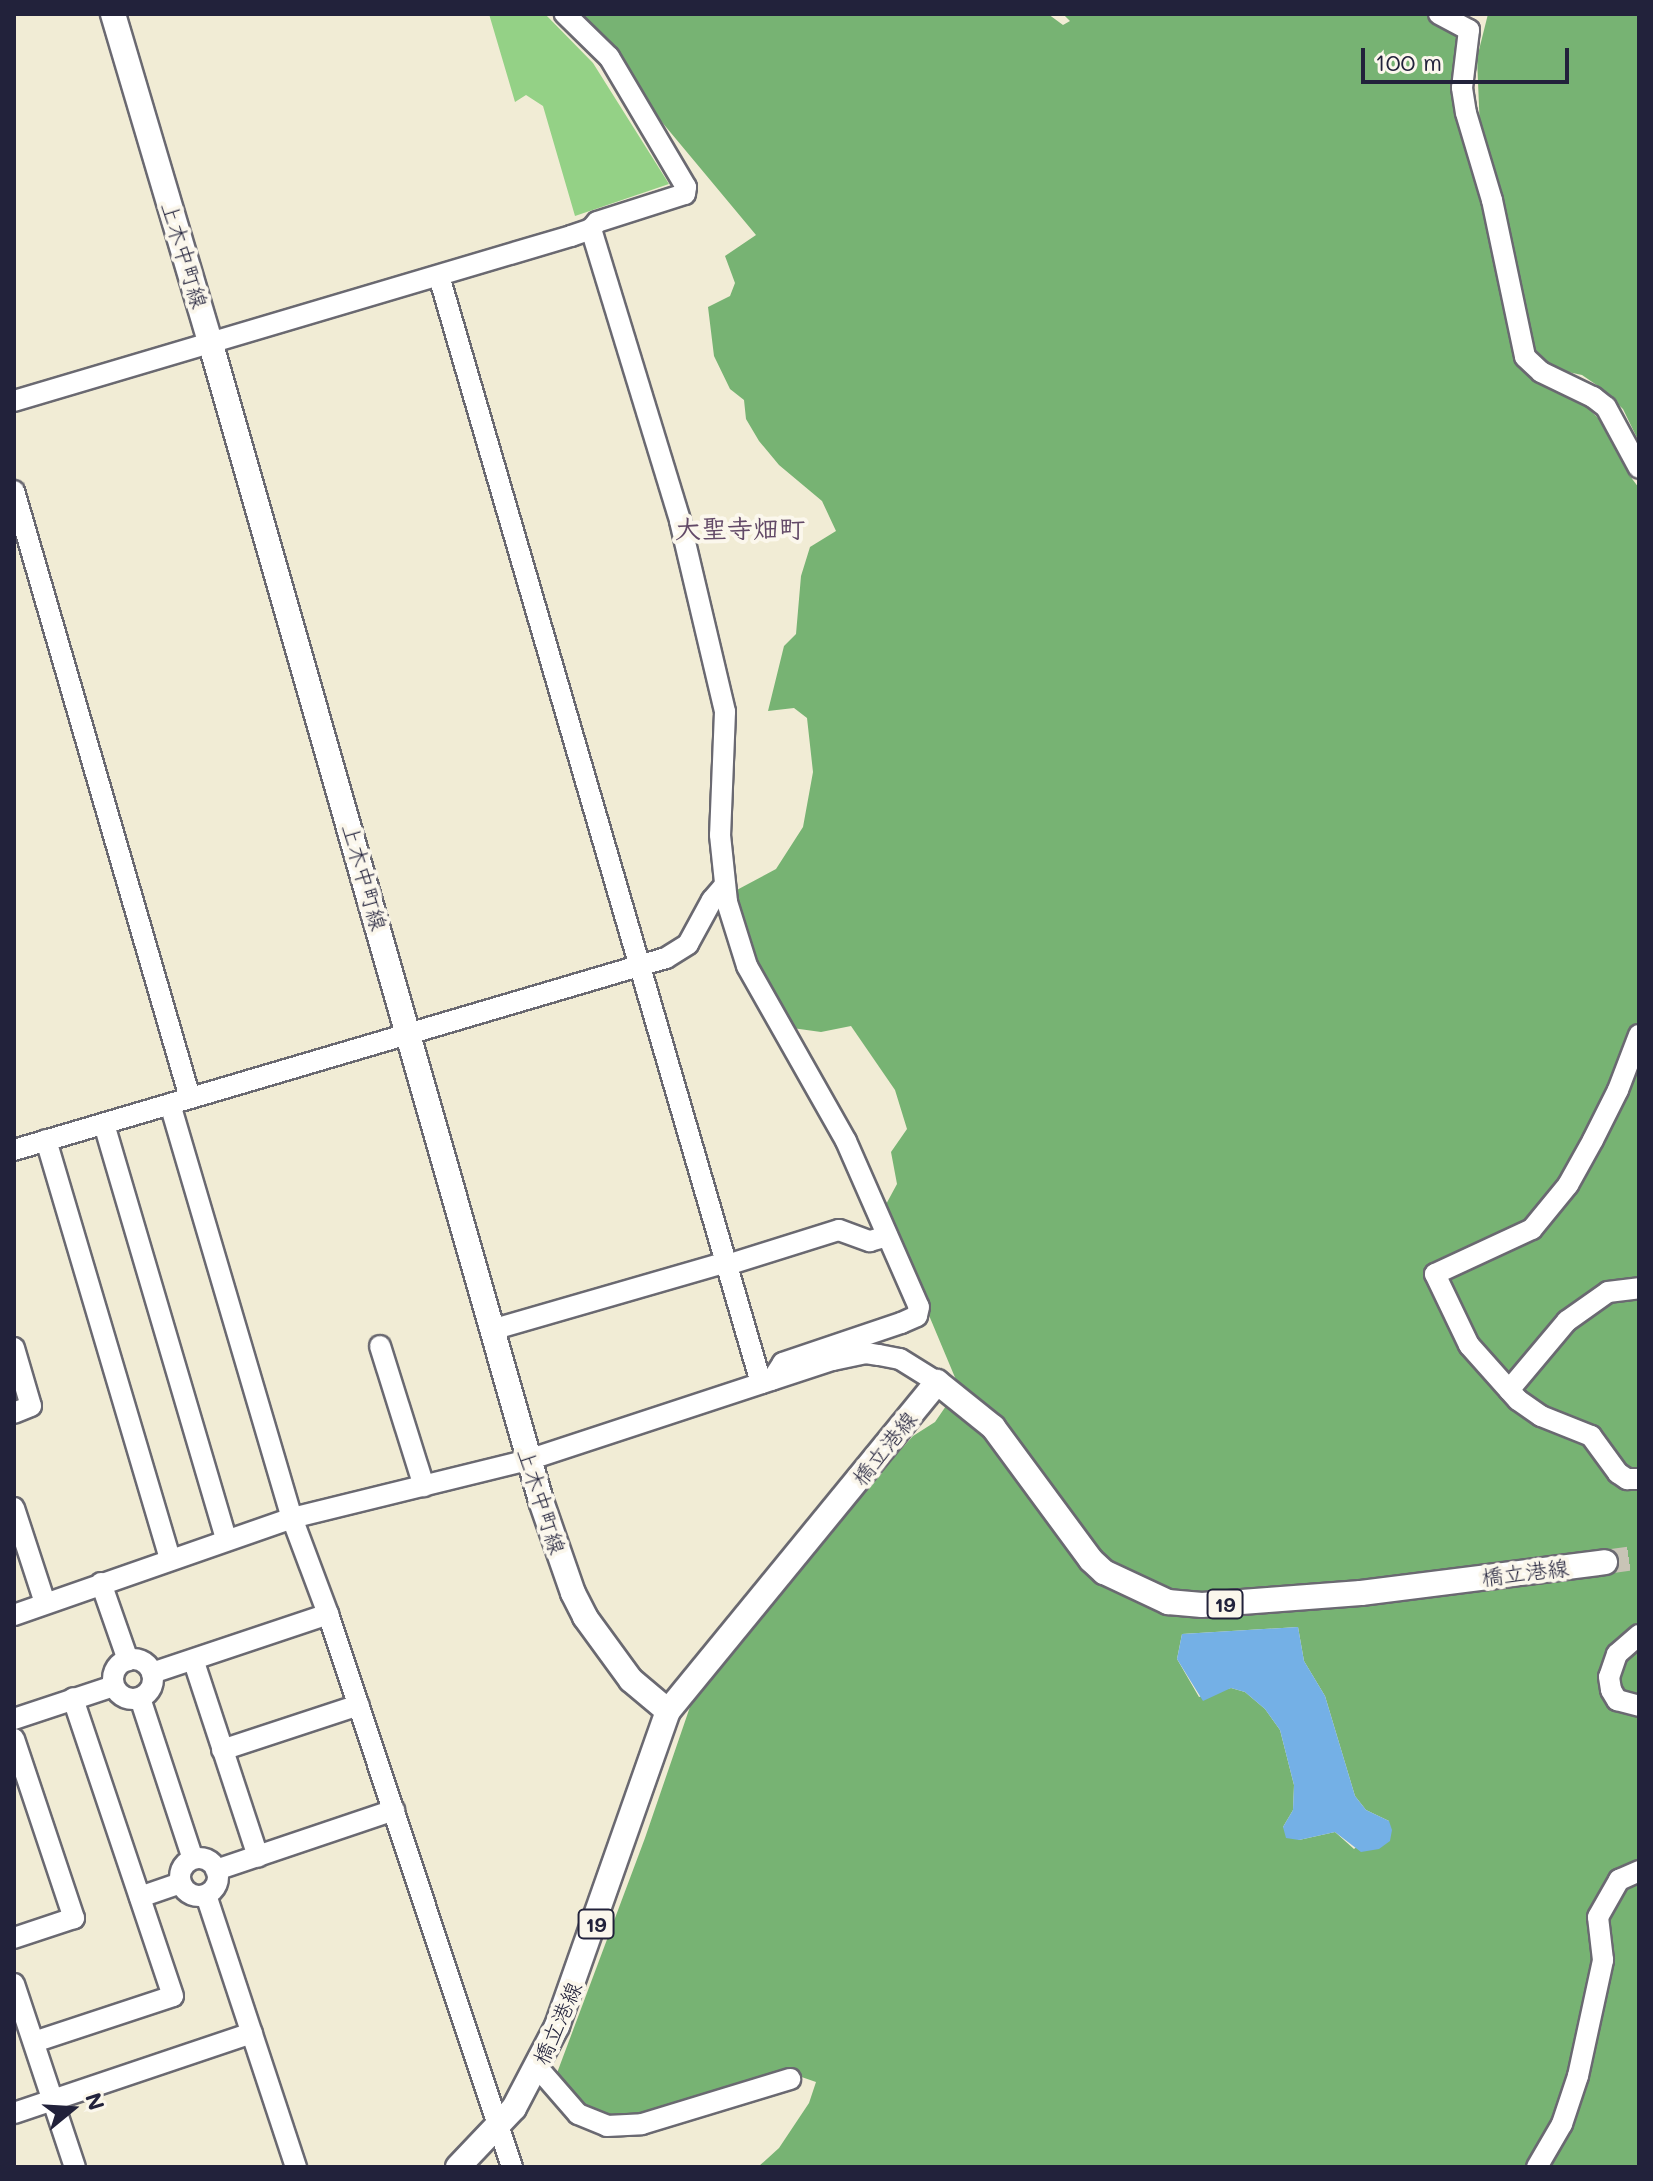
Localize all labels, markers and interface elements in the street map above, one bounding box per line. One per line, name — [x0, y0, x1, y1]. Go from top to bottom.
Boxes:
scale bar — [1365, 32, 1573, 82]
text: 100 m — [1375, 46, 1442, 77]
street label: 上木中町線 — [156, 199, 214, 311]
district label: 大聖寺畑町 — [675, 513, 805, 545]
street label: 上木中町線 — [337, 820, 393, 934]
street label: 橋立港線 — [846, 1405, 922, 1491]
street label: 上木中町線 — [512, 1445, 572, 1557]
street label: 橋立港線 — [1480, 1554, 1570, 1590]
road number: 19 — [1205, 1588, 1245, 1620]
road number: 19 — [576, 1908, 616, 1940]
street label: 橋立港線 — [527, 1977, 587, 2069]
north arrow — [32, 2069, 112, 2149]
text: N — [79, 2089, 112, 2114]

